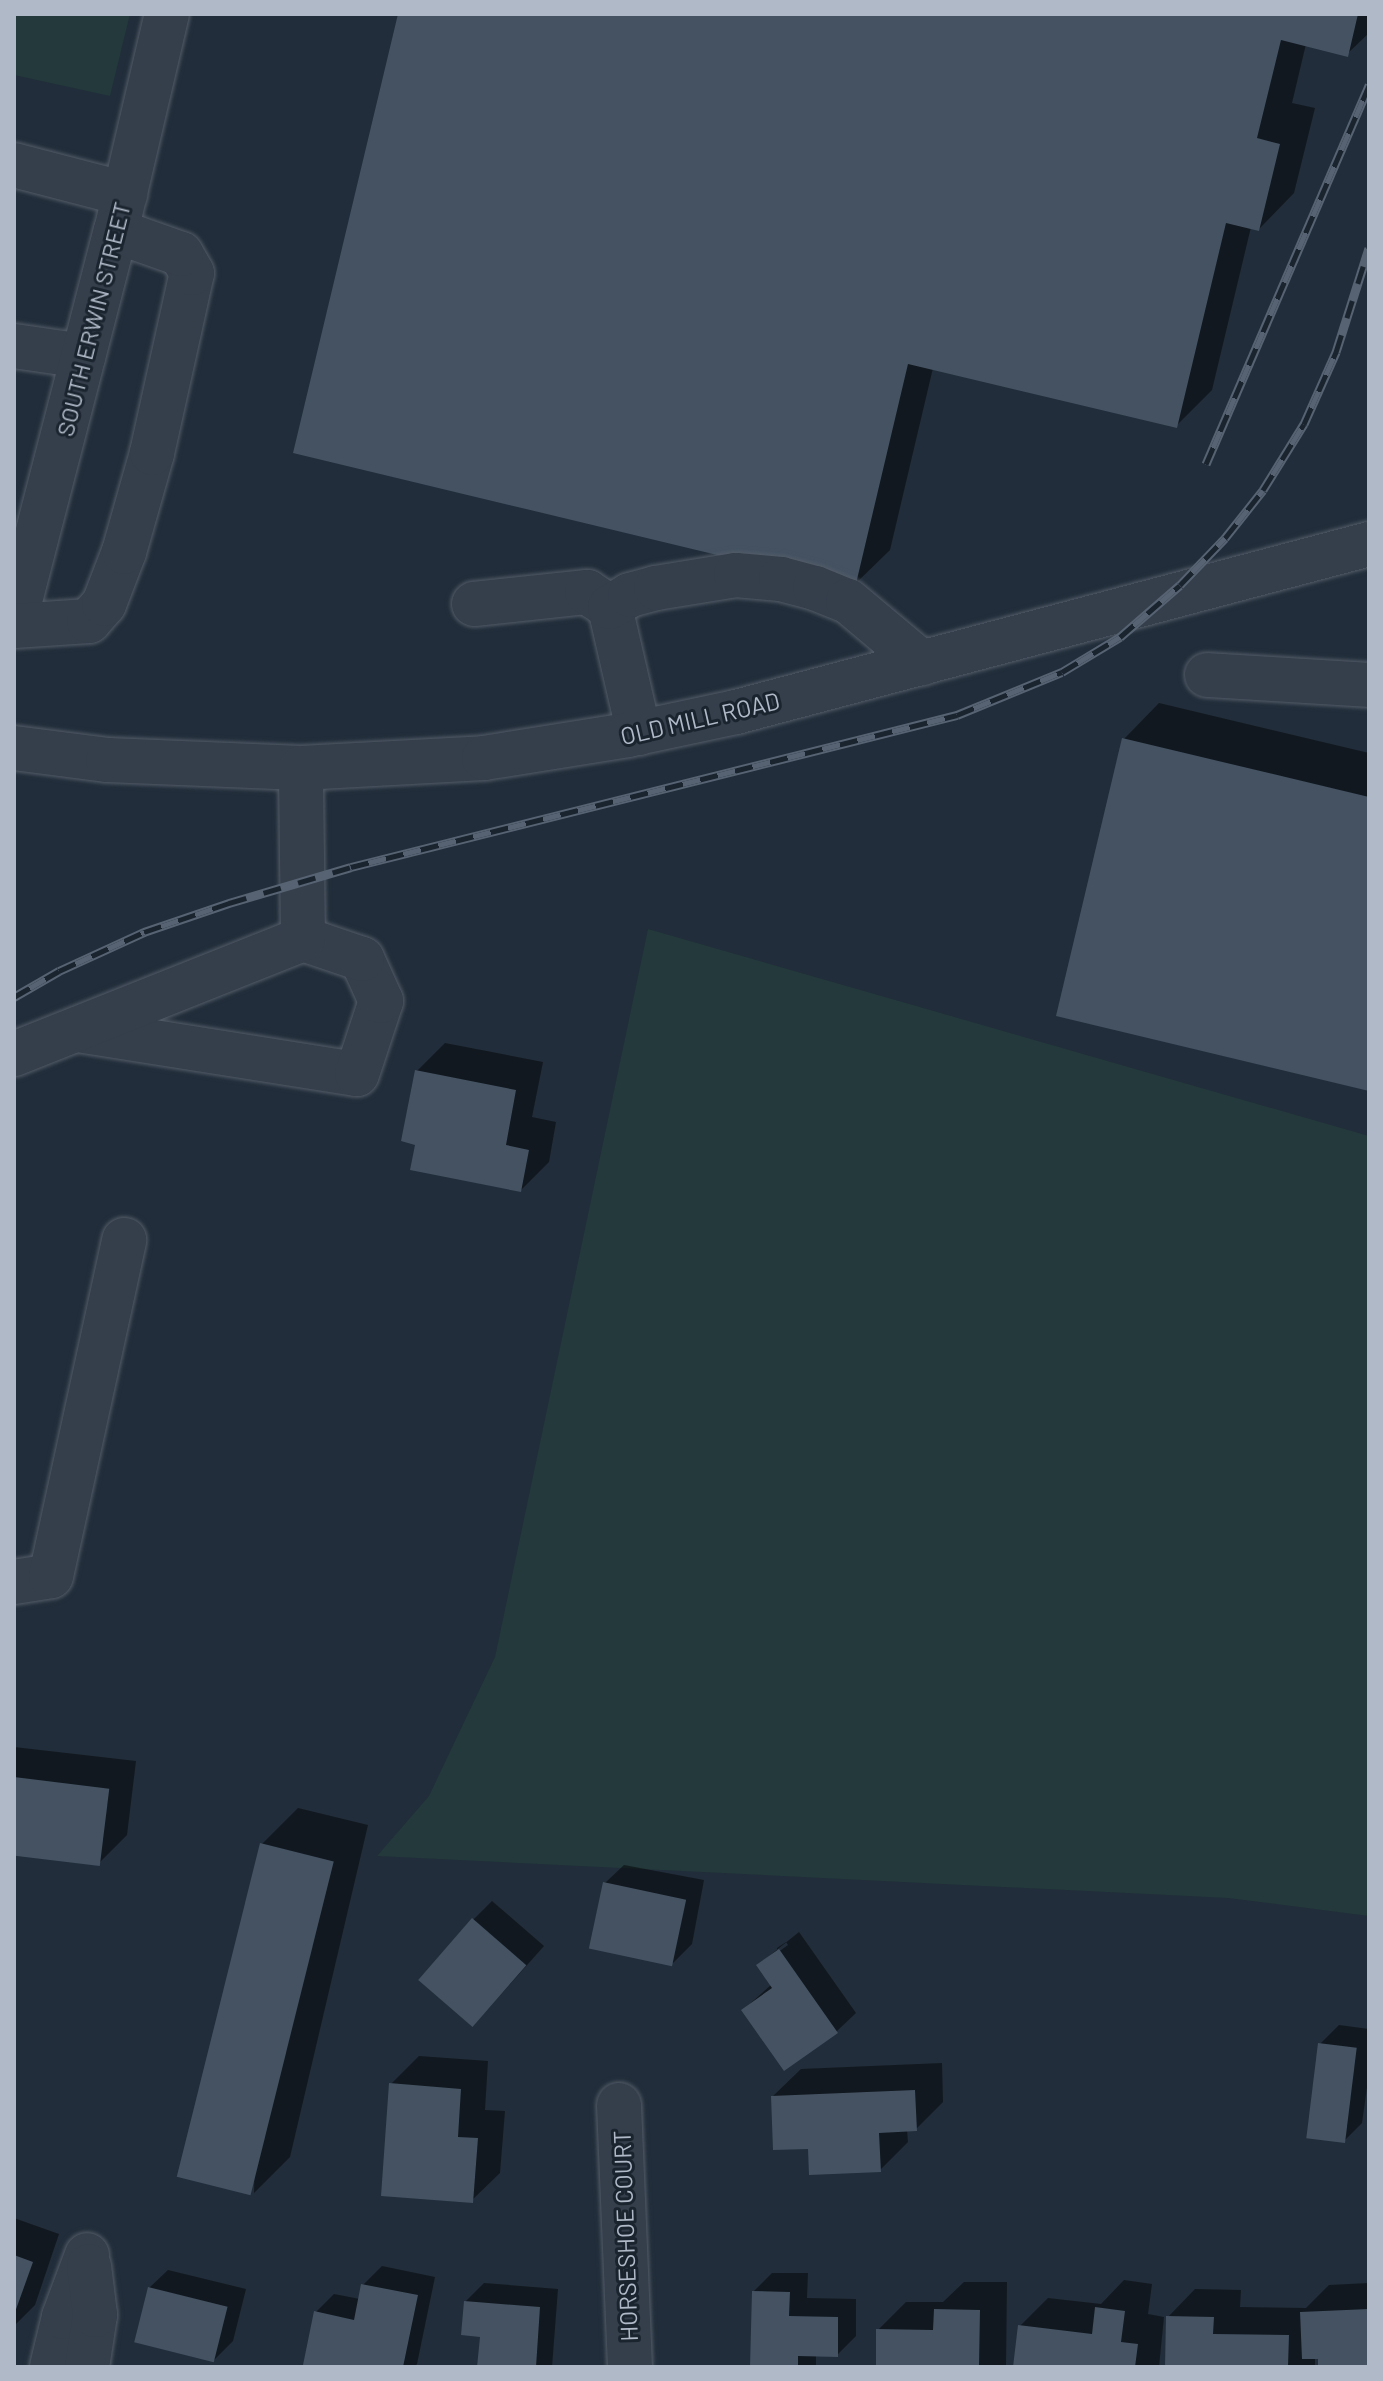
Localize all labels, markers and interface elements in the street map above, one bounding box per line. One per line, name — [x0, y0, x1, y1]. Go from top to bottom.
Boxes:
street label: SOUTH ERWIN STREET — [50, 199, 136, 439]
street label: OLD MILL ROAD — [618, 686, 782, 750]
street label: HORSESHOE COURT — [607, 2130, 643, 2342]

